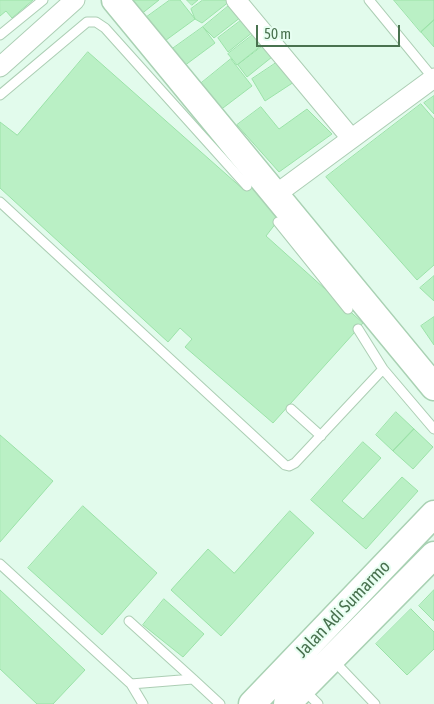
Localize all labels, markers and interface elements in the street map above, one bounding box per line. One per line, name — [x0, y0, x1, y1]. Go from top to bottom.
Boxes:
scale bar — [259, 15, 403, 47]
text: 50 m — [264, 25, 291, 42]
street label: Jalan Adi Sumarmo — [291, 556, 395, 662]

